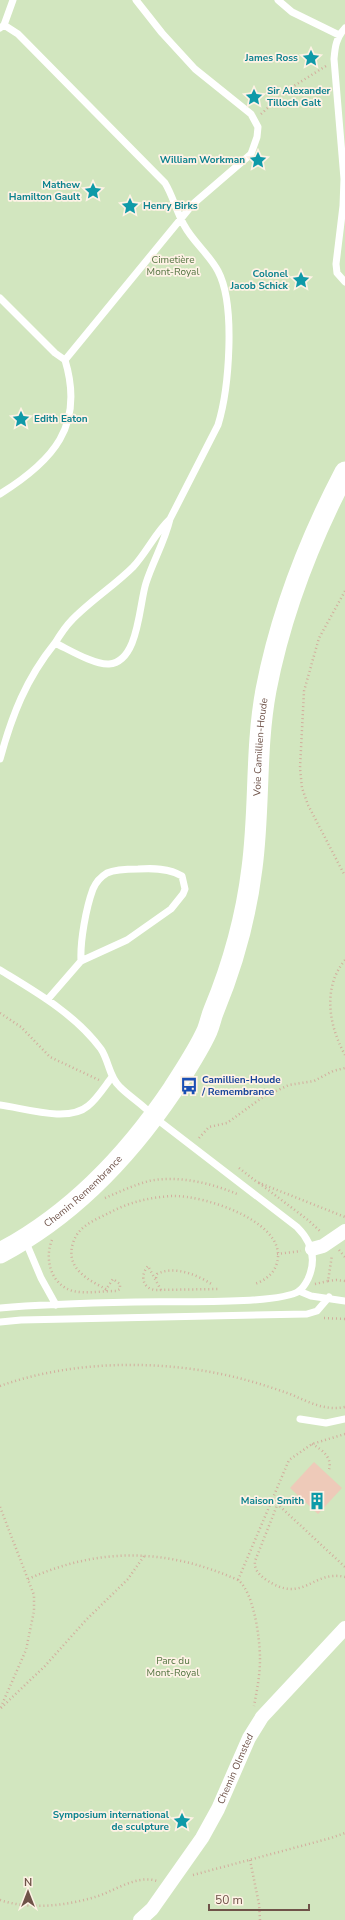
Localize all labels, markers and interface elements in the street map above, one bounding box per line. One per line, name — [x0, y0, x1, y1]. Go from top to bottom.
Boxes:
place icon: James Ross — [301, 48, 321, 68]
place label: James Ross — [244, 51, 298, 65]
place label: Sir Alexander Tilloch Galt — [267, 84, 331, 110]
place icon: Sir Alexander Tilloch Galt — [244, 87, 264, 107]
place icon: William Workman — [248, 150, 268, 170]
place label: William Workman — [160, 153, 245, 167]
place label: Mathew Hamilton Gault — [9, 178, 80, 204]
place icon: Mathew Hamilton Gault — [83, 181, 103, 201]
place icon: Henry Birks — [120, 196, 140, 216]
place label: Henry Birks — [143, 199, 198, 213]
park label: Cimetière Mont-Royal — [147, 253, 199, 279]
place label: Colonel Jacob Schick — [229, 267, 289, 293]
place icon: Colonel Jacob Schick — [291, 270, 311, 290]
place icon: Edith Eaton — [11, 409, 31, 429]
place label: Edith Eaton — [34, 412, 88, 426]
street label: Voie Camillien-Houde — [250, 697, 272, 797]
place label: Camillien-Houde / Remembrance — [201, 1073, 281, 1099]
bus stop icon: Camillien-Houde / Remembrance — [179, 1076, 199, 1096]
street label: Chemin Remembrance — [41, 1152, 126, 1231]
building icon: Maison Smith — [307, 1491, 327, 1511]
place label: Maison Smith — [241, 1494, 304, 1508]
park label: Parc du Mont-Royal — [147, 1654, 199, 1680]
street label: Chemin Olmsted — [214, 1731, 257, 1806]
place label: Symposium international de sculpture — [53, 1808, 170, 1834]
place icon: Symposium international de sculpture — [172, 1811, 192, 1831]
north arrow — [8, 1872, 48, 1912]
text: N — [24, 1875, 32, 1890]
scale bar — [209, 1886, 309, 1912]
text: 50 m — [215, 1892, 243, 1908]

